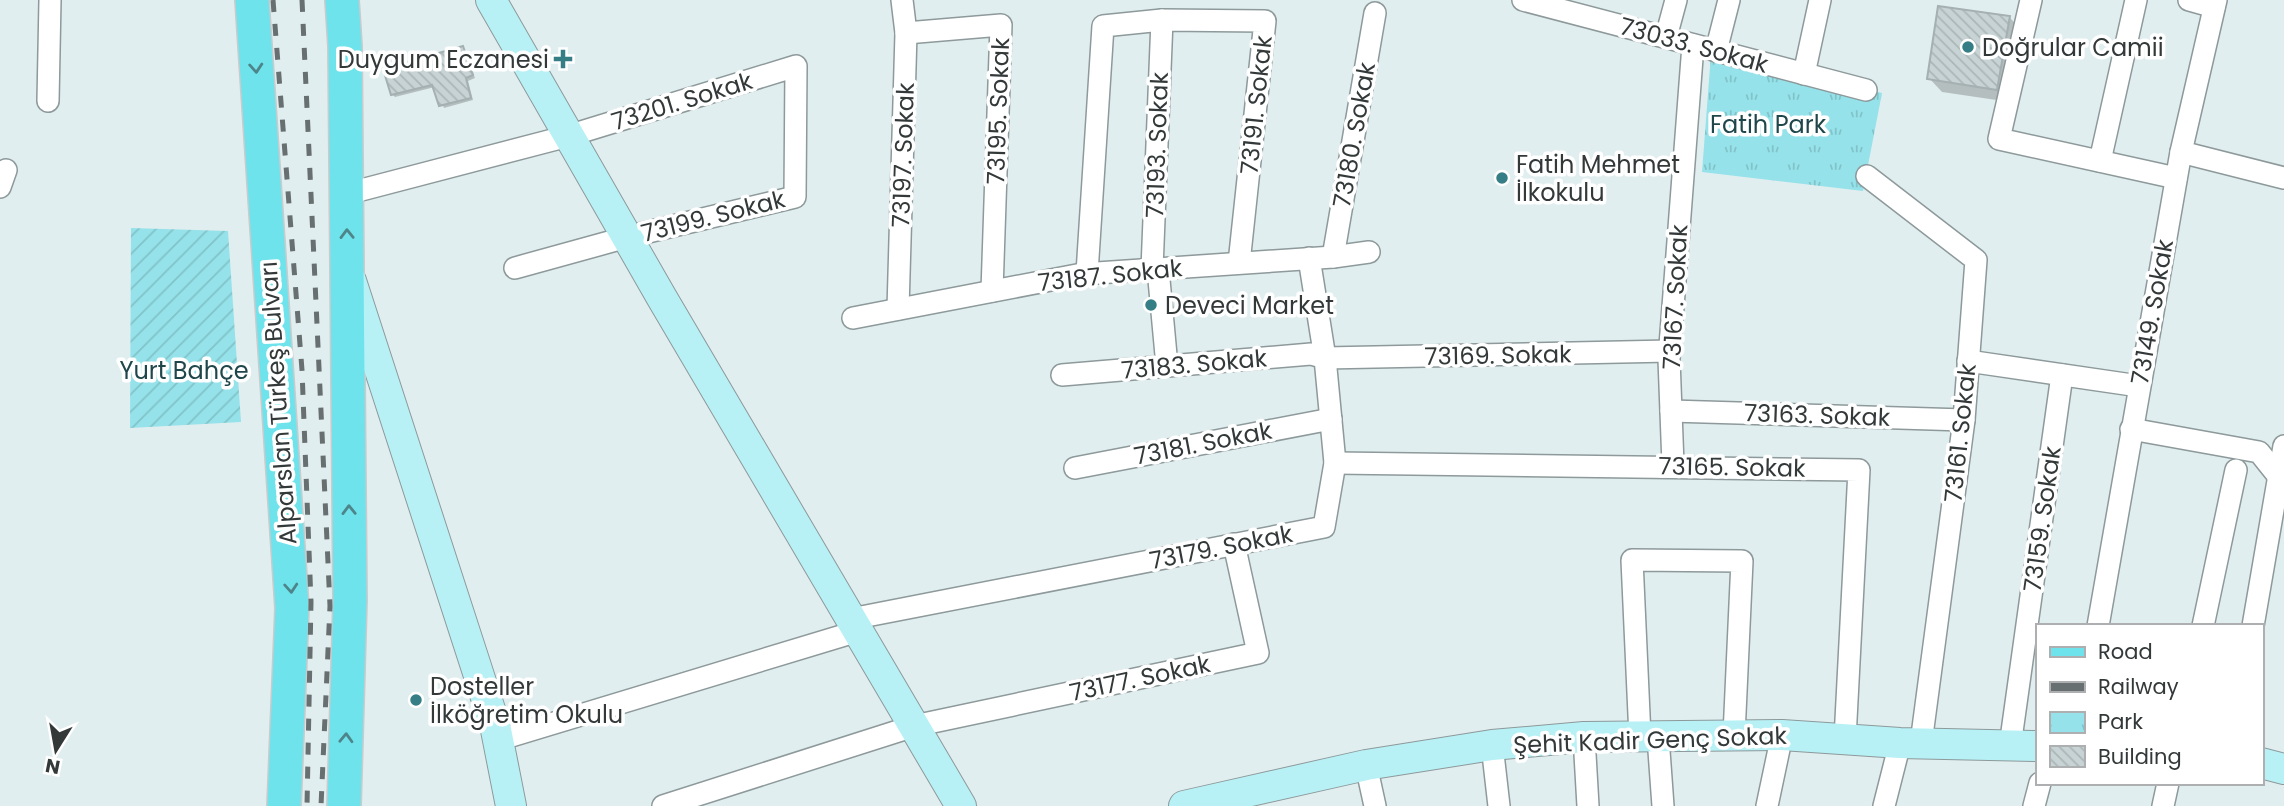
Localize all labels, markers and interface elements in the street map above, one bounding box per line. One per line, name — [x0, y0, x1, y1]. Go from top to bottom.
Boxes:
street label: 73033. Sokak — [1616, 9, 1772, 81]
place label: Doğrular Camii — [1982, 31, 2164, 64]
street label: 73191. Sokak — [1232, 33, 1280, 176]
street label: 73195. Sokak — [979, 36, 1017, 185]
marker: Doğrular Camii — [1960, 39, 1976, 55]
place label: Duygum Eczanesi — [338, 43, 549, 76]
marker: Duygum Eczanesi — [555, 51, 571, 67]
street label: 73180. Sokak — [1325, 59, 1383, 210]
one-way arrow — [248, 63, 263, 74]
street label: 73201. Sokak — [608, 64, 757, 138]
street label: 73193. Sokak — [1138, 71, 1176, 219]
street label: 73197. Sokak — [884, 81, 922, 228]
park label: Fatih Park — [1710, 108, 1827, 141]
place label: Fatih Mehmet İlkokulu — [1516, 148, 1680, 209]
marker: Fatih Mehmet İlkokulu — [1494, 170, 1510, 186]
street label: 73199. Sokak — [638, 182, 789, 250]
street label: 73167. Sokak — [1655, 223, 1695, 370]
one-way arrow — [339, 228, 354, 239]
street label: 73149. Sokak — [2123, 236, 2181, 387]
street label: 73187. Sokak — [1036, 251, 1184, 299]
street label: Alparslan Türkeş Bulvarı — [252, 260, 304, 546]
place label: Deveci Market — [1165, 289, 1334, 322]
marker: Deveci Market — [1143, 297, 1159, 313]
street label: 73169. Sokak — [1424, 337, 1572, 373]
street label: 73183. Sokak — [1120, 341, 1269, 387]
park label: Yurt Bahçe — [119, 354, 249, 387]
street label: 73161. Sokak — [1936, 361, 1984, 504]
street label: 73163. Sokak — [1743, 396, 1891, 434]
street label: 73181. Sokak — [1131, 413, 1275, 473]
street label: 73159. Sokak — [2015, 443, 2069, 594]
street label: 73165. Sokak — [1658, 449, 1806, 485]
one-way arrow — [341, 505, 357, 515]
street label: 73179. Sokak — [1147, 517, 1296, 577]
one-way arrow — [283, 583, 298, 594]
legend — [2036, 624, 2263, 785]
text: Road — [2098, 637, 2153, 666]
street label: 73177. Sokak — [1067, 647, 1214, 709]
place label: Dosteller İlköğretim Okulu — [430, 670, 623, 731]
text: Railway — [2098, 672, 2179, 701]
marker: Dosteller İlköğretim Okulu — [408, 692, 424, 708]
text: Park — [2098, 707, 2143, 736]
north arrow — [21, 715, 91, 785]
street label: Şehit Kadir Genç Sokak — [1513, 719, 1788, 761]
one-way arrow — [338, 732, 354, 743]
text: Building — [2098, 742, 2182, 771]
text: N — [43, 752, 62, 781]

